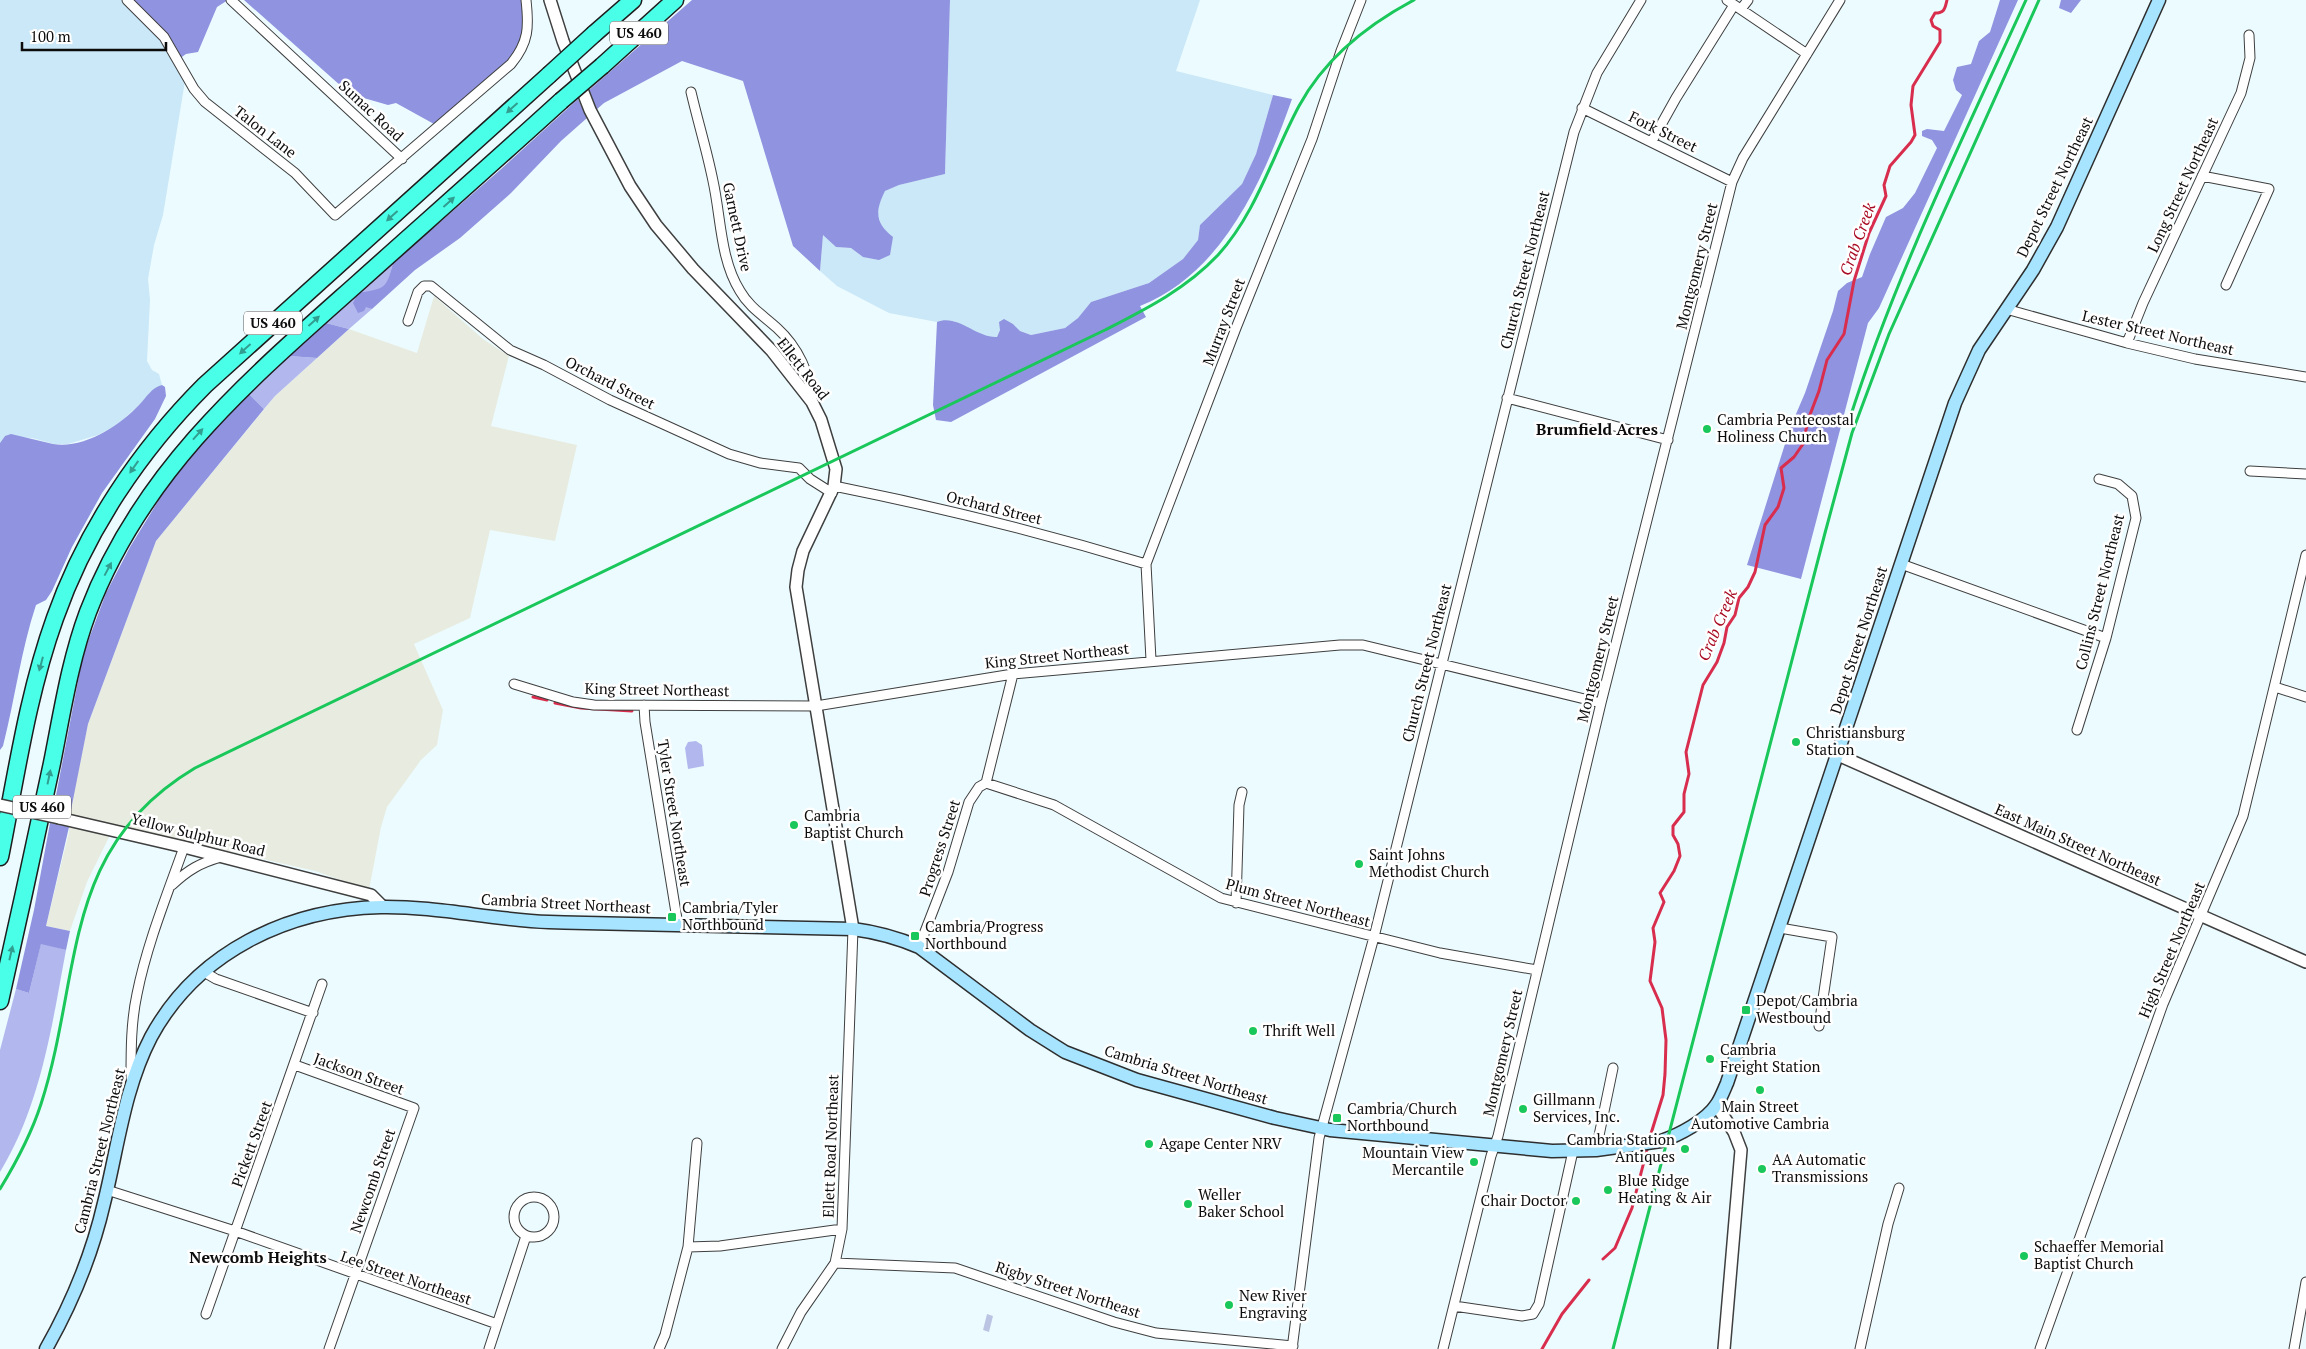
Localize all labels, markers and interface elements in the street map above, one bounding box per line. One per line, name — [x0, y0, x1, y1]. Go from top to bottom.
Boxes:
scale bar — [22, 20, 166, 52]
road number: US 460 — [610, 22, 668, 44]
text: 100 m — [30, 26, 71, 46]
street label: Sumac Road — [335, 75, 408, 145]
street label: Talon Lane — [230, 101, 301, 162]
one-way arrow — [506, 102, 519, 113]
street label: Fork Street — [1626, 106, 1701, 156]
street label: Depot Street Northeast — [2011, 112, 2097, 260]
street label: Long Street Northeast — [2142, 113, 2222, 256]
street label: Garnett Drive — [719, 180, 757, 273]
street label: Church Street Northeast — [1495, 188, 1553, 351]
one-way arrow — [442, 196, 455, 207]
water label: Crab Creek — [1834, 199, 1880, 278]
street label: Montgomery Street — [1671, 200, 1722, 331]
one-way arrow — [385, 211, 398, 222]
street label: Murray Street — [1197, 275, 1249, 368]
street label: Lester Street Northeast — [2080, 305, 2236, 359]
road number: US 460 — [244, 312, 302, 334]
one-way arrow — [308, 316, 321, 327]
street label: Ellett Road — [773, 333, 834, 404]
one-way arrow — [239, 343, 251, 355]
street label: Orchard Street — [562, 351, 659, 413]
place label: Cambria Pentecostal Holiness Church — [1717, 409, 1854, 446]
district label: Brumfield Acres — [1536, 418, 1658, 440]
marker: Cambria Pentecostal Holiness Church — [1701, 423, 1713, 435]
one-way arrow — [192, 428, 203, 441]
one-way arrow — [129, 460, 139, 474]
street label: Orchard Street — [944, 485, 1045, 529]
street label: Collins Street Northeast — [2070, 511, 2128, 672]
one-way arrow — [104, 562, 112, 576]
street label: Depot Street Northeast — [1825, 563, 1892, 716]
street label: Church Street Northeast — [1397, 581, 1455, 744]
water label: Crab Creek — [1692, 586, 1742, 664]
street label: Montgomery Street — [1572, 593, 1623, 724]
street label: King Street Northeast — [984, 637, 1130, 673]
one-way arrow — [37, 656, 45, 671]
street label: King Street Northeast — [584, 678, 730, 700]
place label: Christiansburg Station — [1806, 722, 1906, 759]
marker: Christiansburg Station — [1790, 736, 1802, 748]
street label: Tyler Street Northeast — [653, 738, 697, 888]
one-way arrow — [45, 769, 53, 785]
road number: US 460 — [13, 796, 71, 819]
street label: Progress Street — [914, 796, 964, 899]
street label: East Main Street Northeast — [1992, 798, 2165, 890]
place label: Cambria Baptist Church — [804, 805, 904, 842]
street label: Yellow Sulphur Road — [129, 808, 267, 860]
marker: Cambria Baptist Church — [788, 819, 800, 831]
place label: Saint Johns Methodist Church — [1369, 844, 1490, 881]
marker: Saint Johns Methodist Church — [1353, 858, 1365, 870]
street label: Plum Street Northeast — [1224, 873, 1373, 931]
street label: High Street Northeast — [2133, 878, 2209, 1021]
street label: Cambria Street Northeast — [481, 889, 652, 917]
place label: Cambria/Tyler Northbound — [682, 897, 778, 934]
marker: Cambria/Tyler Northbound — [666, 911, 678, 923]
place label: Cambria/Progress Northbound — [925, 916, 1044, 953]
marker: Cambria/Progress Northbound — [909, 930, 921, 942]
one-way arrow — [7, 946, 15, 961]
street label: Montgomery Street — [1478, 987, 1526, 1118]
place label: Depot/Cambria Westbound — [1756, 990, 1858, 1027]
marker: Depot/Cambria Westbound — [1740, 1004, 1752, 1016]
place label: Thrift Well — [1263, 1020, 1335, 1040]
marker: Thrift Well — [1247, 1025, 1259, 1037]
place label: Cambria Freight Station — [1720, 1039, 1820, 1076]
street label: Cambria Street Northeast — [1102, 1040, 1271, 1109]
street label: Jackson Street — [311, 1047, 408, 1099]
marker: Cambria Freight Station — [1704, 1053, 1716, 1065]
street label: Cambria Street Northeast — [69, 1065, 129, 1236]
street label: Ellett Road Northeast — [817, 1073, 843, 1218]
marker: Main Street Automotive Cambria — [1754, 1084, 1766, 1096]
place label: Gillmann Services, Inc. — [1533, 1089, 1620, 1126]
place label: Main Street Automotive Cambria — [1691, 1096, 1830, 1133]
street label: Pickett Street — [226, 1097, 276, 1190]
place label: Cambria/Church Northbound — [1347, 1098, 1457, 1135]
marker: Gillmann Services, Inc. — [1517, 1103, 1529, 1115]
marker: Cambria/Church Northbound — [1331, 1112, 1343, 1124]
street label: Newcomb Street — [345, 1125, 399, 1235]
place label: Cambria Station Antiques — [1567, 1129, 1675, 1166]
place label: Agape Center NRV — [1159, 1133, 1283, 1153]
marker: Agape Center NRV — [1143, 1138, 1155, 1150]
place label: Mountain View Mercantile — [1362, 1142, 1465, 1179]
marker: Cambria Station Antiques — [1679, 1143, 1691, 1155]
place label: AA Automatic Transmissions — [1772, 1149, 1868, 1186]
marker: Mountain View Mercantile — [1468, 1156, 1480, 1168]
marker: AA Automatic Transmissions — [1756, 1163, 1768, 1175]
place label: Blue Ridge Heating & Air — [1618, 1170, 1712, 1207]
place label: Weller Baker School — [1198, 1184, 1284, 1221]
marker: Blue Ridge Heating & Air — [1602, 1184, 1614, 1196]
place label: Chair Doctor — [1481, 1190, 1566, 1210]
marker: Chair Doctor — [1570, 1195, 1582, 1207]
marker: Weller Baker School — [1182, 1198, 1194, 1210]
place label: Schaeffer Memorial Baptist Church — [2034, 1236, 2164, 1273]
street label: Lee Street Northeast — [338, 1245, 475, 1309]
district label: Newcomb Heights — [189, 1246, 327, 1268]
marker: Schaeffer Memorial Baptist Church — [2018, 1250, 2030, 1262]
street label: Rigby Street Northeast — [993, 1256, 1144, 1322]
place label: New River Engraving — [1239, 1285, 1308, 1322]
marker: New River Engraving — [1223, 1299, 1235, 1311]

